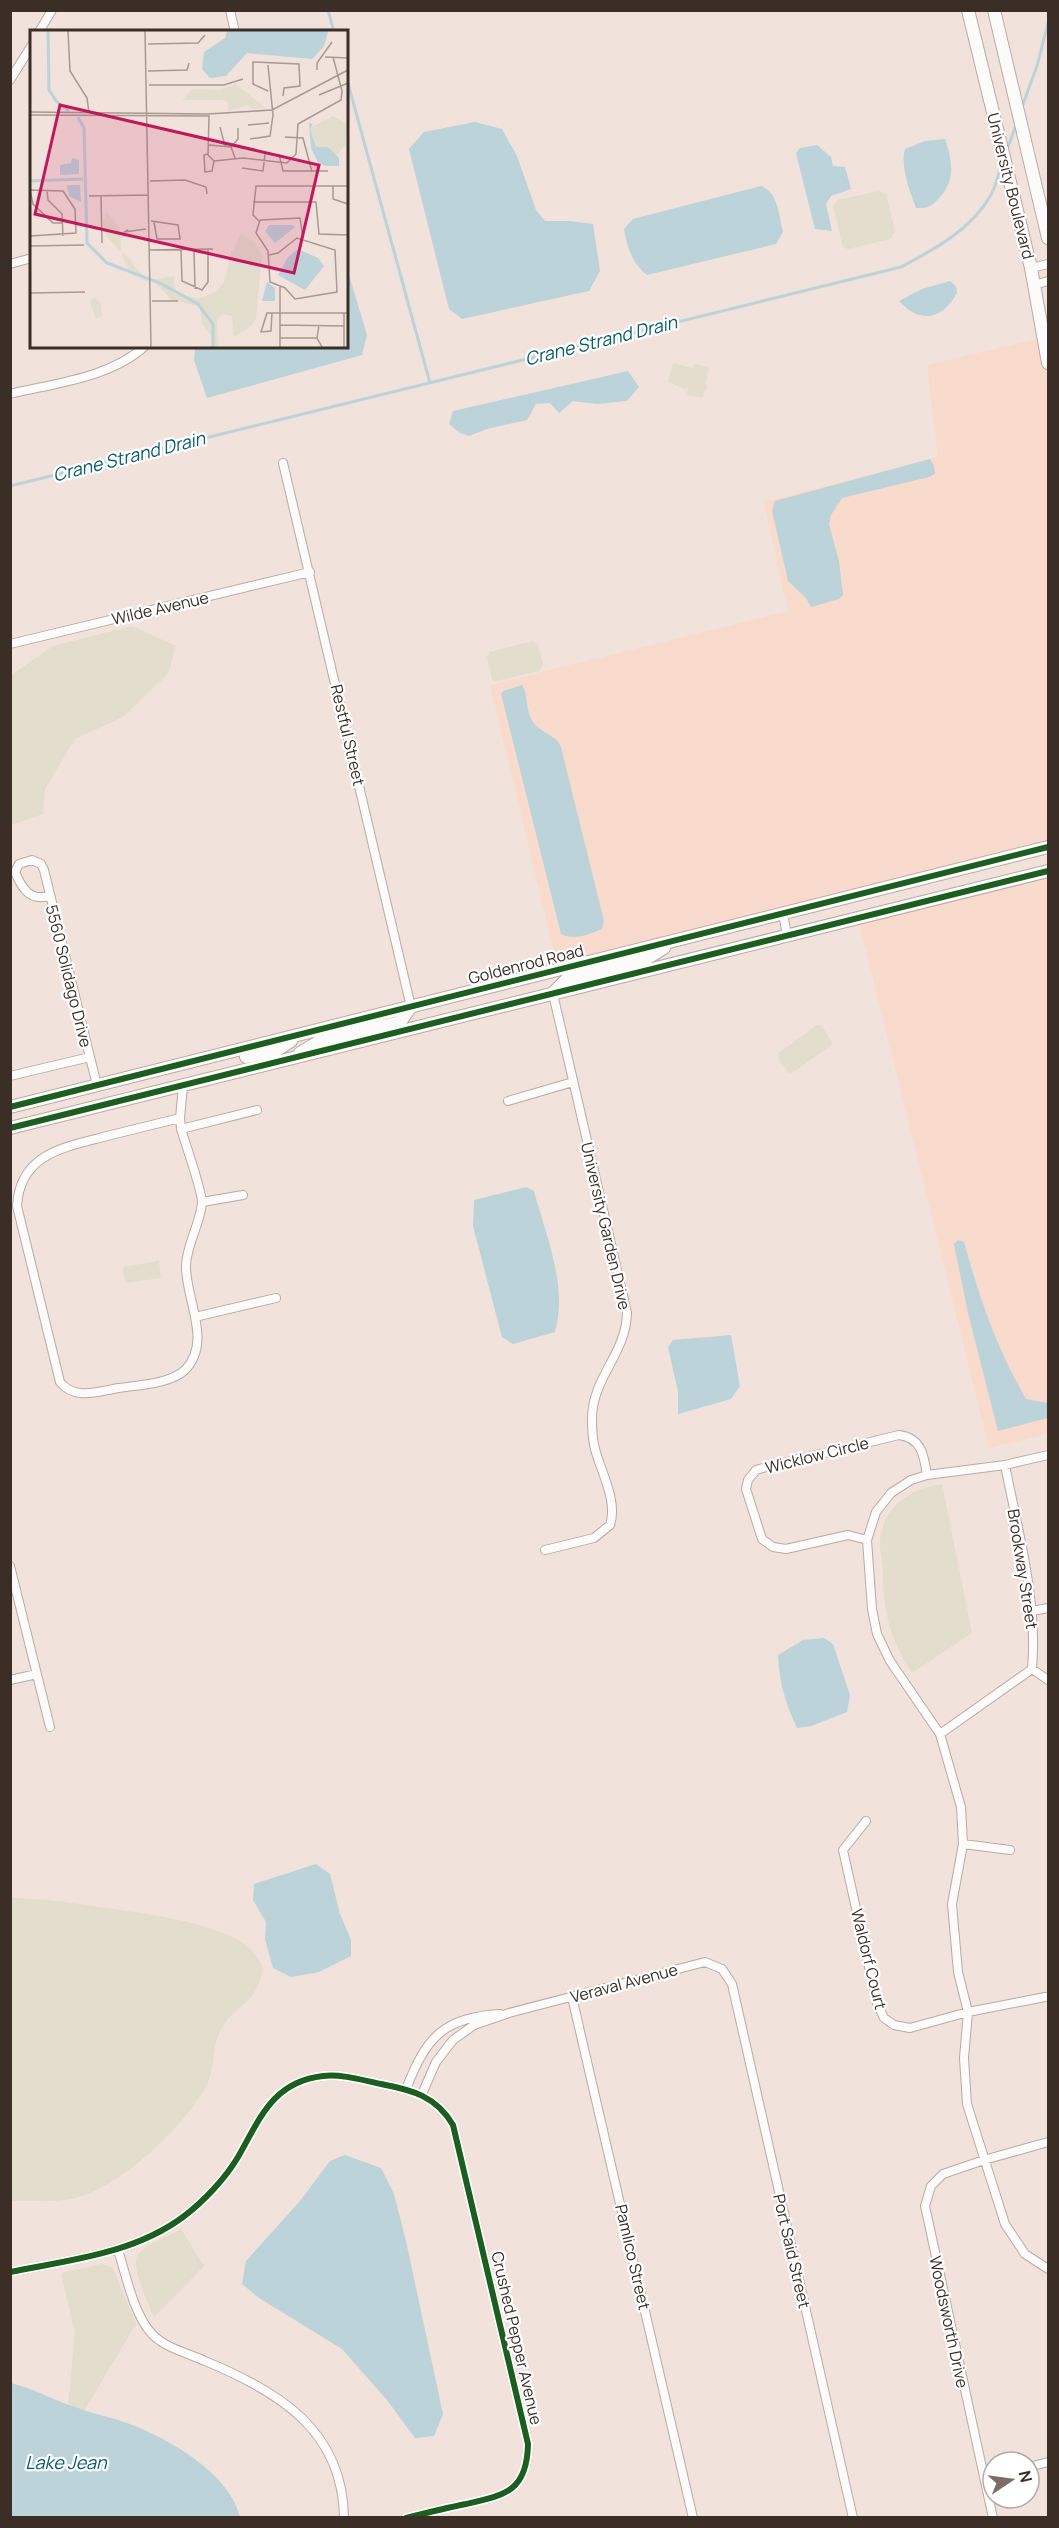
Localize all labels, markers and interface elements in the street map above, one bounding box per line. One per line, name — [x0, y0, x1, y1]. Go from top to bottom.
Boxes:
inset map — [30, 30, 348, 348]
street label: University Boulevard — [982, 110, 1040, 262]
water label: Crane Strand Drain — [522, 309, 681, 371]
water label: Crane Strand Drain — [50, 425, 209, 487]
street label: Wilde Avenue — [109, 586, 211, 630]
street label: Restful Street — [326, 682, 370, 788]
street label: 5560 Solidago Drive — [41, 902, 97, 1050]
street label: Goldenrod Road — [466, 939, 586, 989]
street label: University Garden Drive — [576, 1140, 636, 1312]
street label: Wicklow Circle — [763, 1432, 871, 1478]
street label: Brookway Street — [1003, 1507, 1043, 1631]
street label: Waldorf Court — [846, 1906, 892, 2012]
street label: Veraval Avenue — [568, 1958, 680, 2008]
street label: Port Said Street — [768, 2192, 816, 2310]
street label: Pamlico Street — [610, 2202, 656, 2312]
street label: Crushed Pepper Avenue — [486, 2249, 548, 2427]
street label: Woodsworth Drive — [924, 2254, 974, 2390]
water label: Lake Jean — [25, 2450, 108, 2474]
north arrow — [981, 2450, 1041, 2510]
text: N — [1014, 2469, 1038, 2485]

